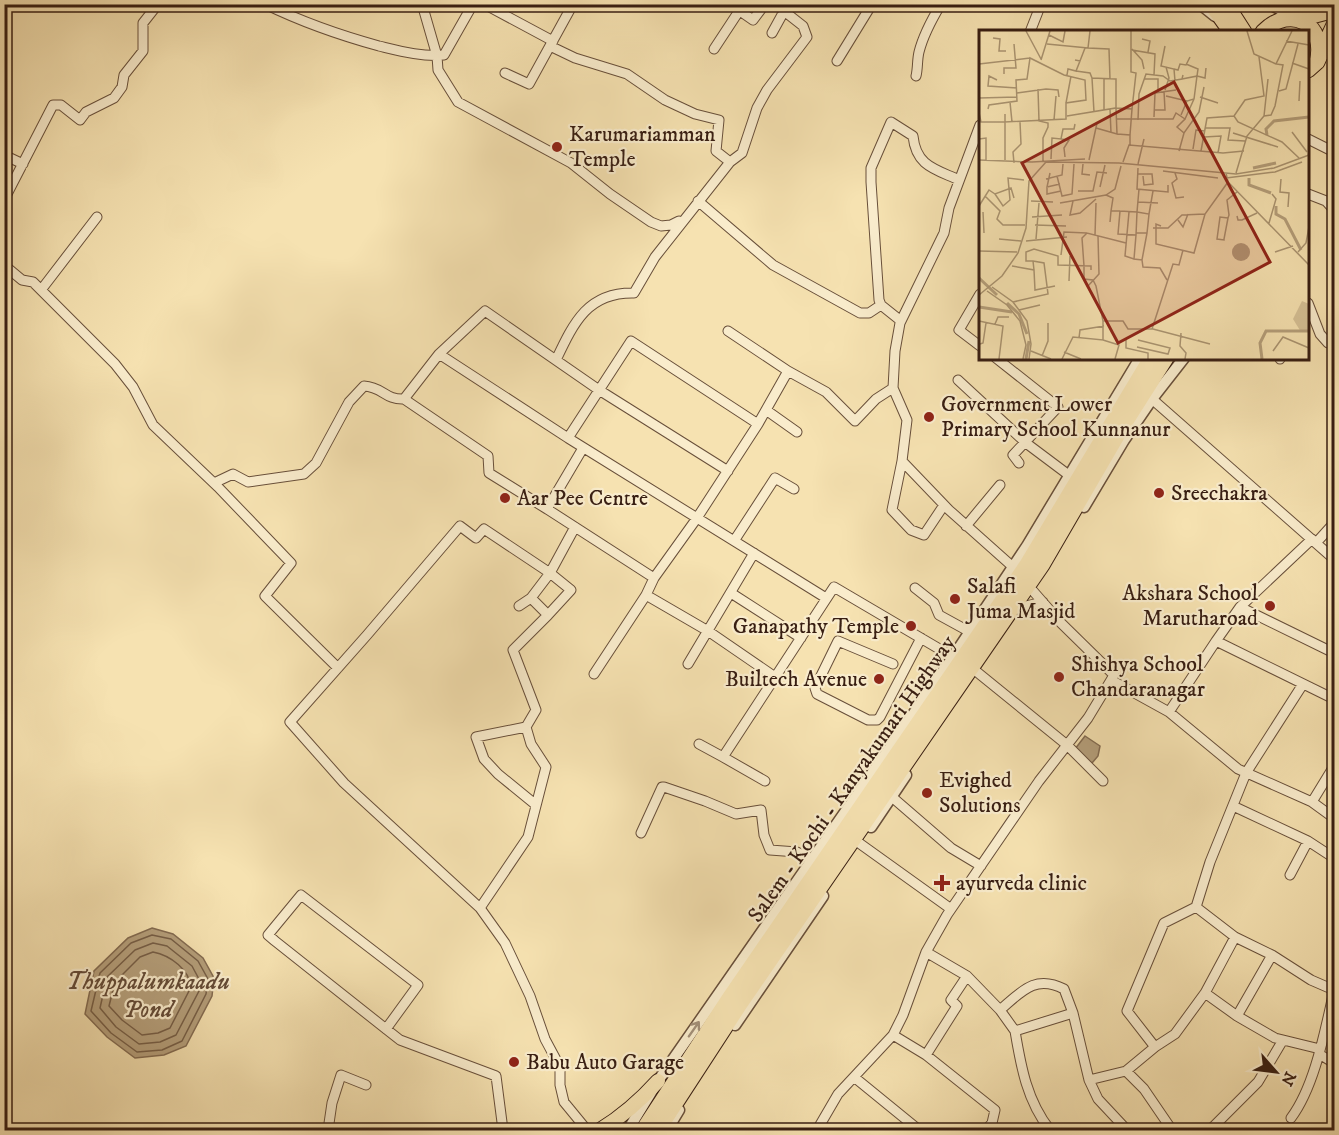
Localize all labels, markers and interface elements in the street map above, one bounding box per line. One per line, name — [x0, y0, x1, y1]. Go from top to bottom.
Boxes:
inset map — [979, 30, 1309, 360]
place label: Karumariamman Temple — [569, 121, 716, 173]
marker: Karumariamman Temple — [550, 140, 564, 154]
place label: Government Lower Primary School Kunnanur — [941, 391, 1171, 443]
marker: Government Lower Primary School Kunnanur — [922, 410, 936, 424]
place label: Sreechakra — [1171, 480, 1268, 507]
place label: Aar Pee Centre — [517, 485, 648, 512]
marker: Sreechakra — [1152, 486, 1166, 500]
marker: Aar Pee Centre — [498, 491, 512, 505]
place label: Salafi Juma Masjid — [965, 573, 1075, 625]
place label: Akshara School Marutharoad — [1122, 580, 1258, 632]
marker: Salafi Juma Masjid — [948, 592, 962, 606]
marker: Akshara School Marutharoad — [1263, 599, 1277, 613]
place label: Ganapathy Temple — [733, 613, 899, 640]
marker: Ganapathy Temple — [904, 619, 918, 633]
street label: Salem - Kochi - Kanyakumari Highway — [742, 630, 962, 928]
place label: Shishya School Chandaranagar — [1071, 651, 1206, 703]
place label: Builtech Avenue — [725, 666, 867, 693]
marker: Shishya School Chandaranagar — [1052, 670, 1066, 684]
marker: Builtech Avenue — [872, 672, 886, 686]
place label: Evighed Solutions — [939, 767, 1021, 819]
marker: Evighed Solutions — [920, 786, 934, 800]
place label: ayurveda clinic — [956, 870, 1087, 897]
marker: ayurveda clinic — [933, 874, 951, 892]
water label: Thuppalumkaadu Pond — [66, 967, 230, 1025]
one-way arrow — [688, 1021, 700, 1037]
north arrow — [1246, 1042, 1306, 1102]
place label: Babu Auto Garage — [526, 1049, 684, 1076]
marker: Babu Auto Garage — [507, 1055, 521, 1069]
text: N — [1276, 1068, 1300, 1089]

